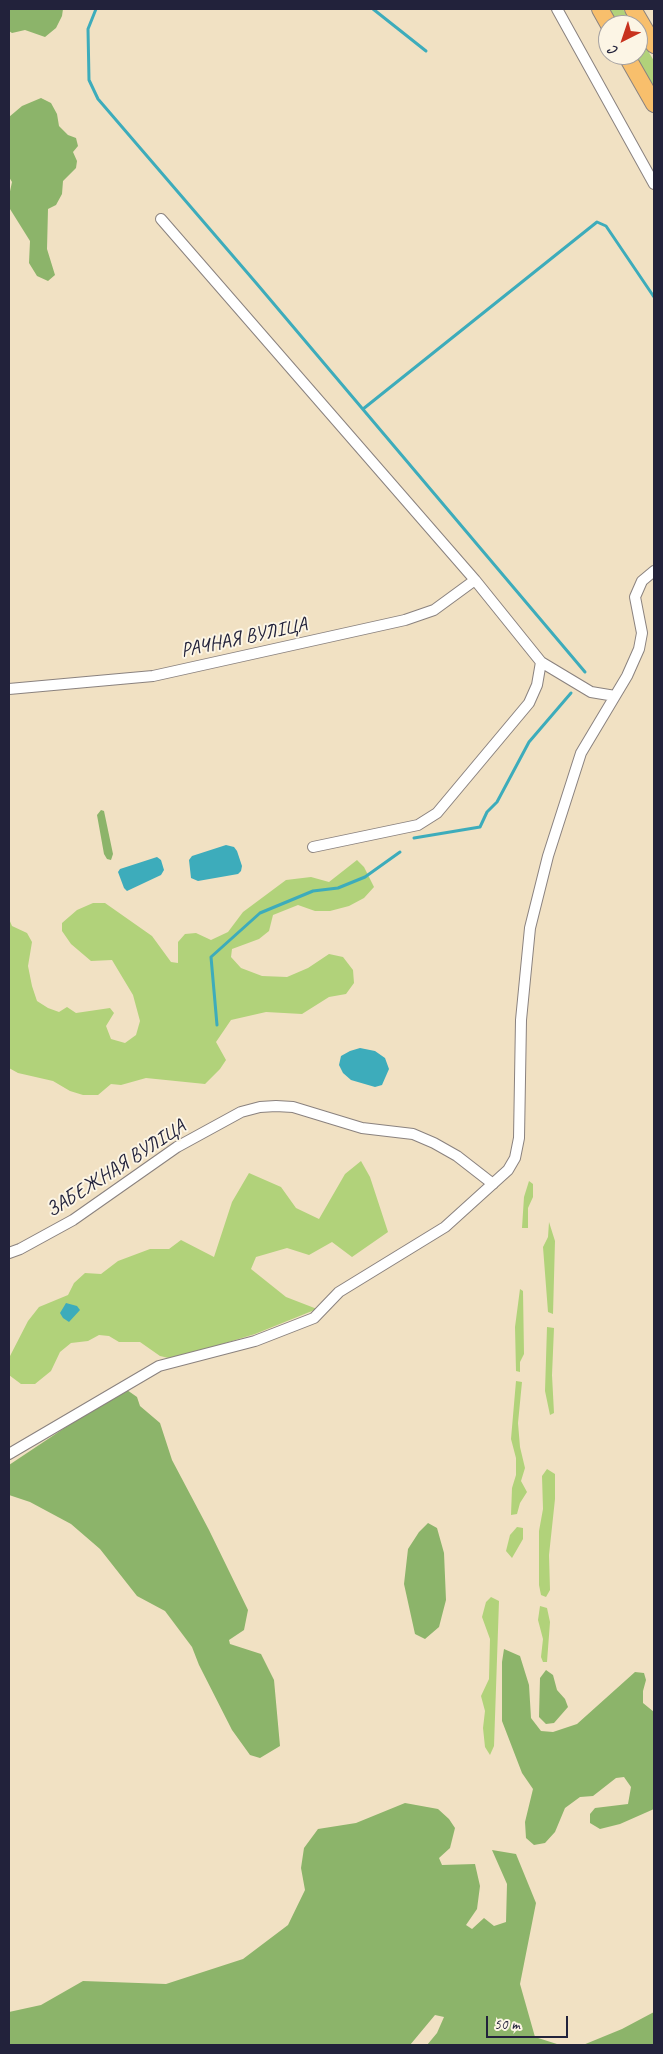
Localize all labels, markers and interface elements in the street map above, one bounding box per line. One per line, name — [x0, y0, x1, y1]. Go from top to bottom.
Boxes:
north arrow — [598, 15, 648, 65]
text: С — [605, 42, 622, 60]
street label: РАЧНАЯ ВУЛІЦА — [179, 613, 309, 663]
street label: ЗАБЕЖНАЯ ВУЛІЦА — [42, 1115, 190, 1223]
scale bar — [488, 2006, 570, 2038]
text: 50 m — [494, 2015, 520, 2034]

